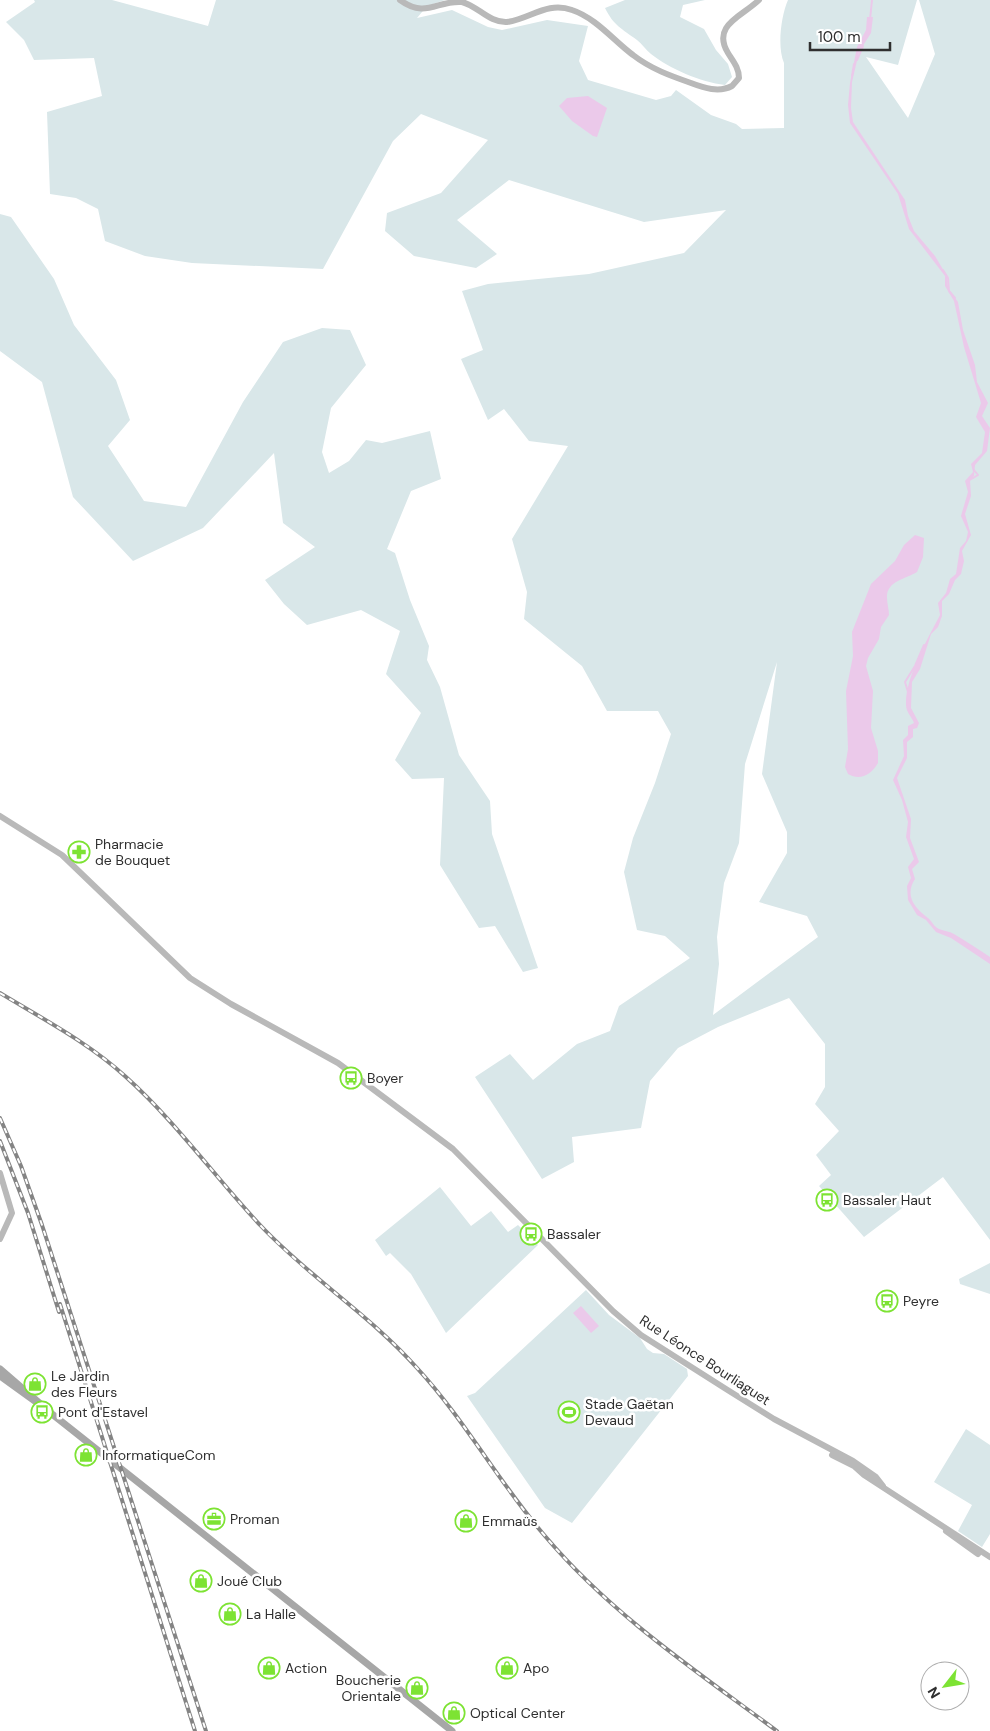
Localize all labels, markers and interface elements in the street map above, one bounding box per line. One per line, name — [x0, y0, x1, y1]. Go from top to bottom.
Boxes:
scale bar — [810, 20, 890, 52]
text: 100 m — [818, 27, 861, 47]
place label: Pharmacie de Bouquet — [95, 835, 170, 869]
pharmacy icon: Pharmacie de Bouquet — [67, 840, 91, 864]
bus stop icon: Boyer — [339, 1066, 363, 1090]
place label: Boyer — [367, 1069, 403, 1087]
bus stop icon: Bassaler Haut — [815, 1188, 839, 1212]
place label: Bassaler Haut — [843, 1191, 931, 1209]
bus stop icon: Bassaler — [519, 1222, 543, 1246]
place label: Bassaler — [547, 1225, 601, 1243]
bus stop icon: Peyre — [875, 1289, 899, 1313]
place label: Peyre — [903, 1292, 939, 1310]
street label: Rue Léonce Bourliaguet — [636, 1311, 774, 1409]
place label: Le Jardin des Fleurs — [51, 1367, 117, 1401]
shop icon: Le Jardin des Fleurs — [23, 1372, 47, 1396]
place label: Stade Gaëtan Devaud — [585, 1395, 674, 1429]
bus stop icon: Pont d'Estavel — [30, 1400, 54, 1424]
sports icon: Stade Gaëtan Devaud — [557, 1400, 581, 1424]
place label: Pont d'Estavel — [58, 1403, 148, 1421]
shop icon: InformatiqueCom — [74, 1443, 98, 1467]
place label: InformatiqueCom — [102, 1446, 216, 1464]
office icon: Proman — [202, 1507, 226, 1531]
shop icon: Emmaüs — [454, 1509, 478, 1533]
place label: Proman — [230, 1510, 279, 1528]
place label: Emmaüs — [482, 1512, 538, 1530]
shop icon: Joué Club — [189, 1569, 213, 1593]
place label: Joué Club — [217, 1572, 282, 1590]
shop icon: La Halle — [218, 1602, 242, 1626]
place label: La Halle — [246, 1605, 296, 1623]
shop icon: Action — [257, 1656, 281, 1680]
shop icon: Apo — [495, 1656, 519, 1680]
place label: Action — [285, 1659, 327, 1677]
place label: Apo — [523, 1659, 549, 1677]
north arrow — [920, 1661, 970, 1711]
place label: Boucherie Orientale — [336, 1671, 401, 1705]
shop icon: Boucherie Orientale — [405, 1676, 429, 1700]
text: N — [924, 1684, 944, 1702]
shop icon: Optical Center — [442, 1701, 466, 1725]
place label: Optical Center — [470, 1704, 565, 1722]

